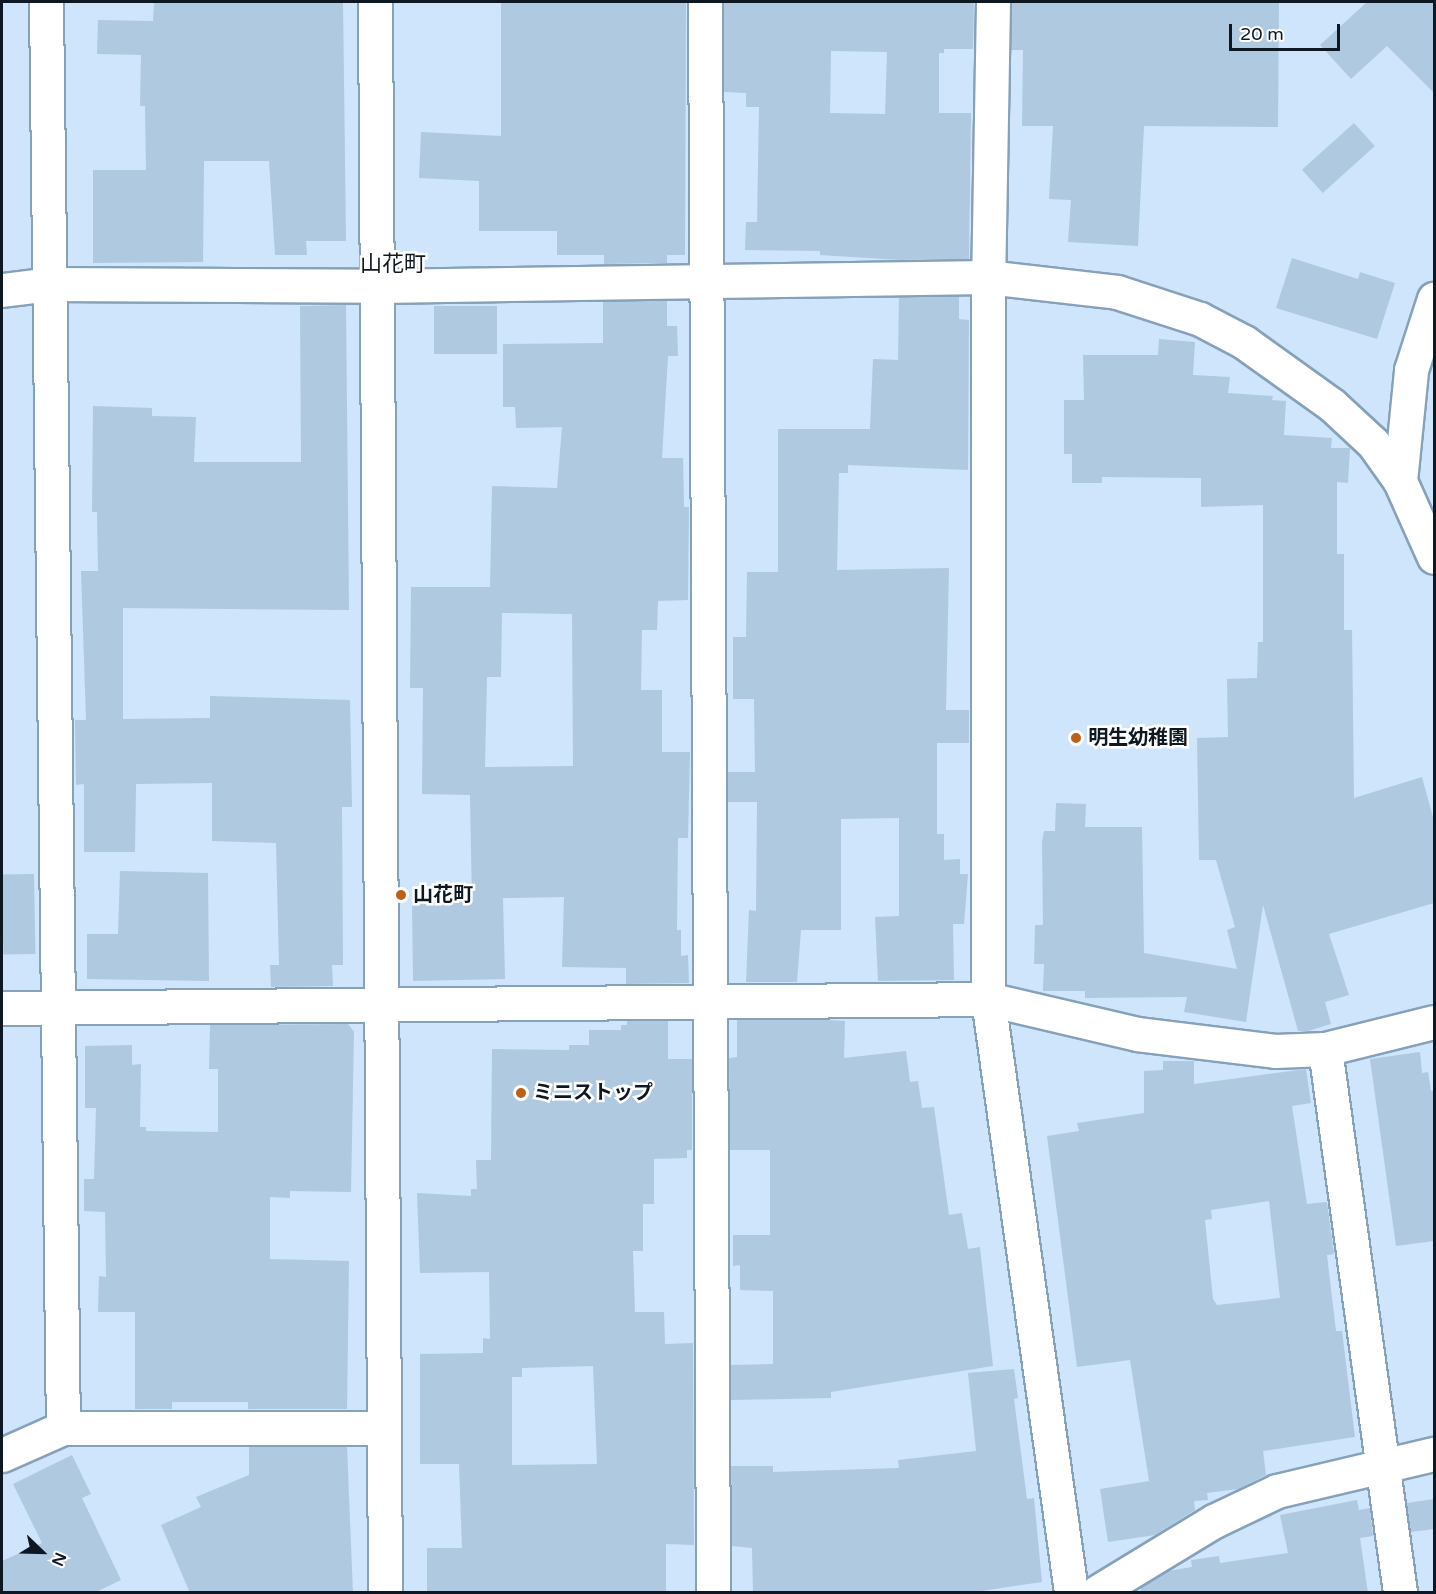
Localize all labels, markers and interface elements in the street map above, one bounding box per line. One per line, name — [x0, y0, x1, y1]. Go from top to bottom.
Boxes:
scale bar — [1232, 12, 1343, 50]
text: 20 m — [1240, 23, 1284, 45]
district label: 山花町 — [360, 252, 426, 278]
place label: 明生幼稚園 — [1088, 726, 1188, 750]
marker: 明生幼稚園 — [1069, 731, 1083, 745]
place label: 山花町 — [413, 883, 473, 907]
marker: 山花町 — [394, 888, 408, 902]
place label: ミニストップ — [533, 1081, 653, 1105]
marker: ミニストップ — [514, 1086, 528, 1100]
north arrow — [12, 1522, 72, 1582]
text: N — [47, 1549, 70, 1569]

